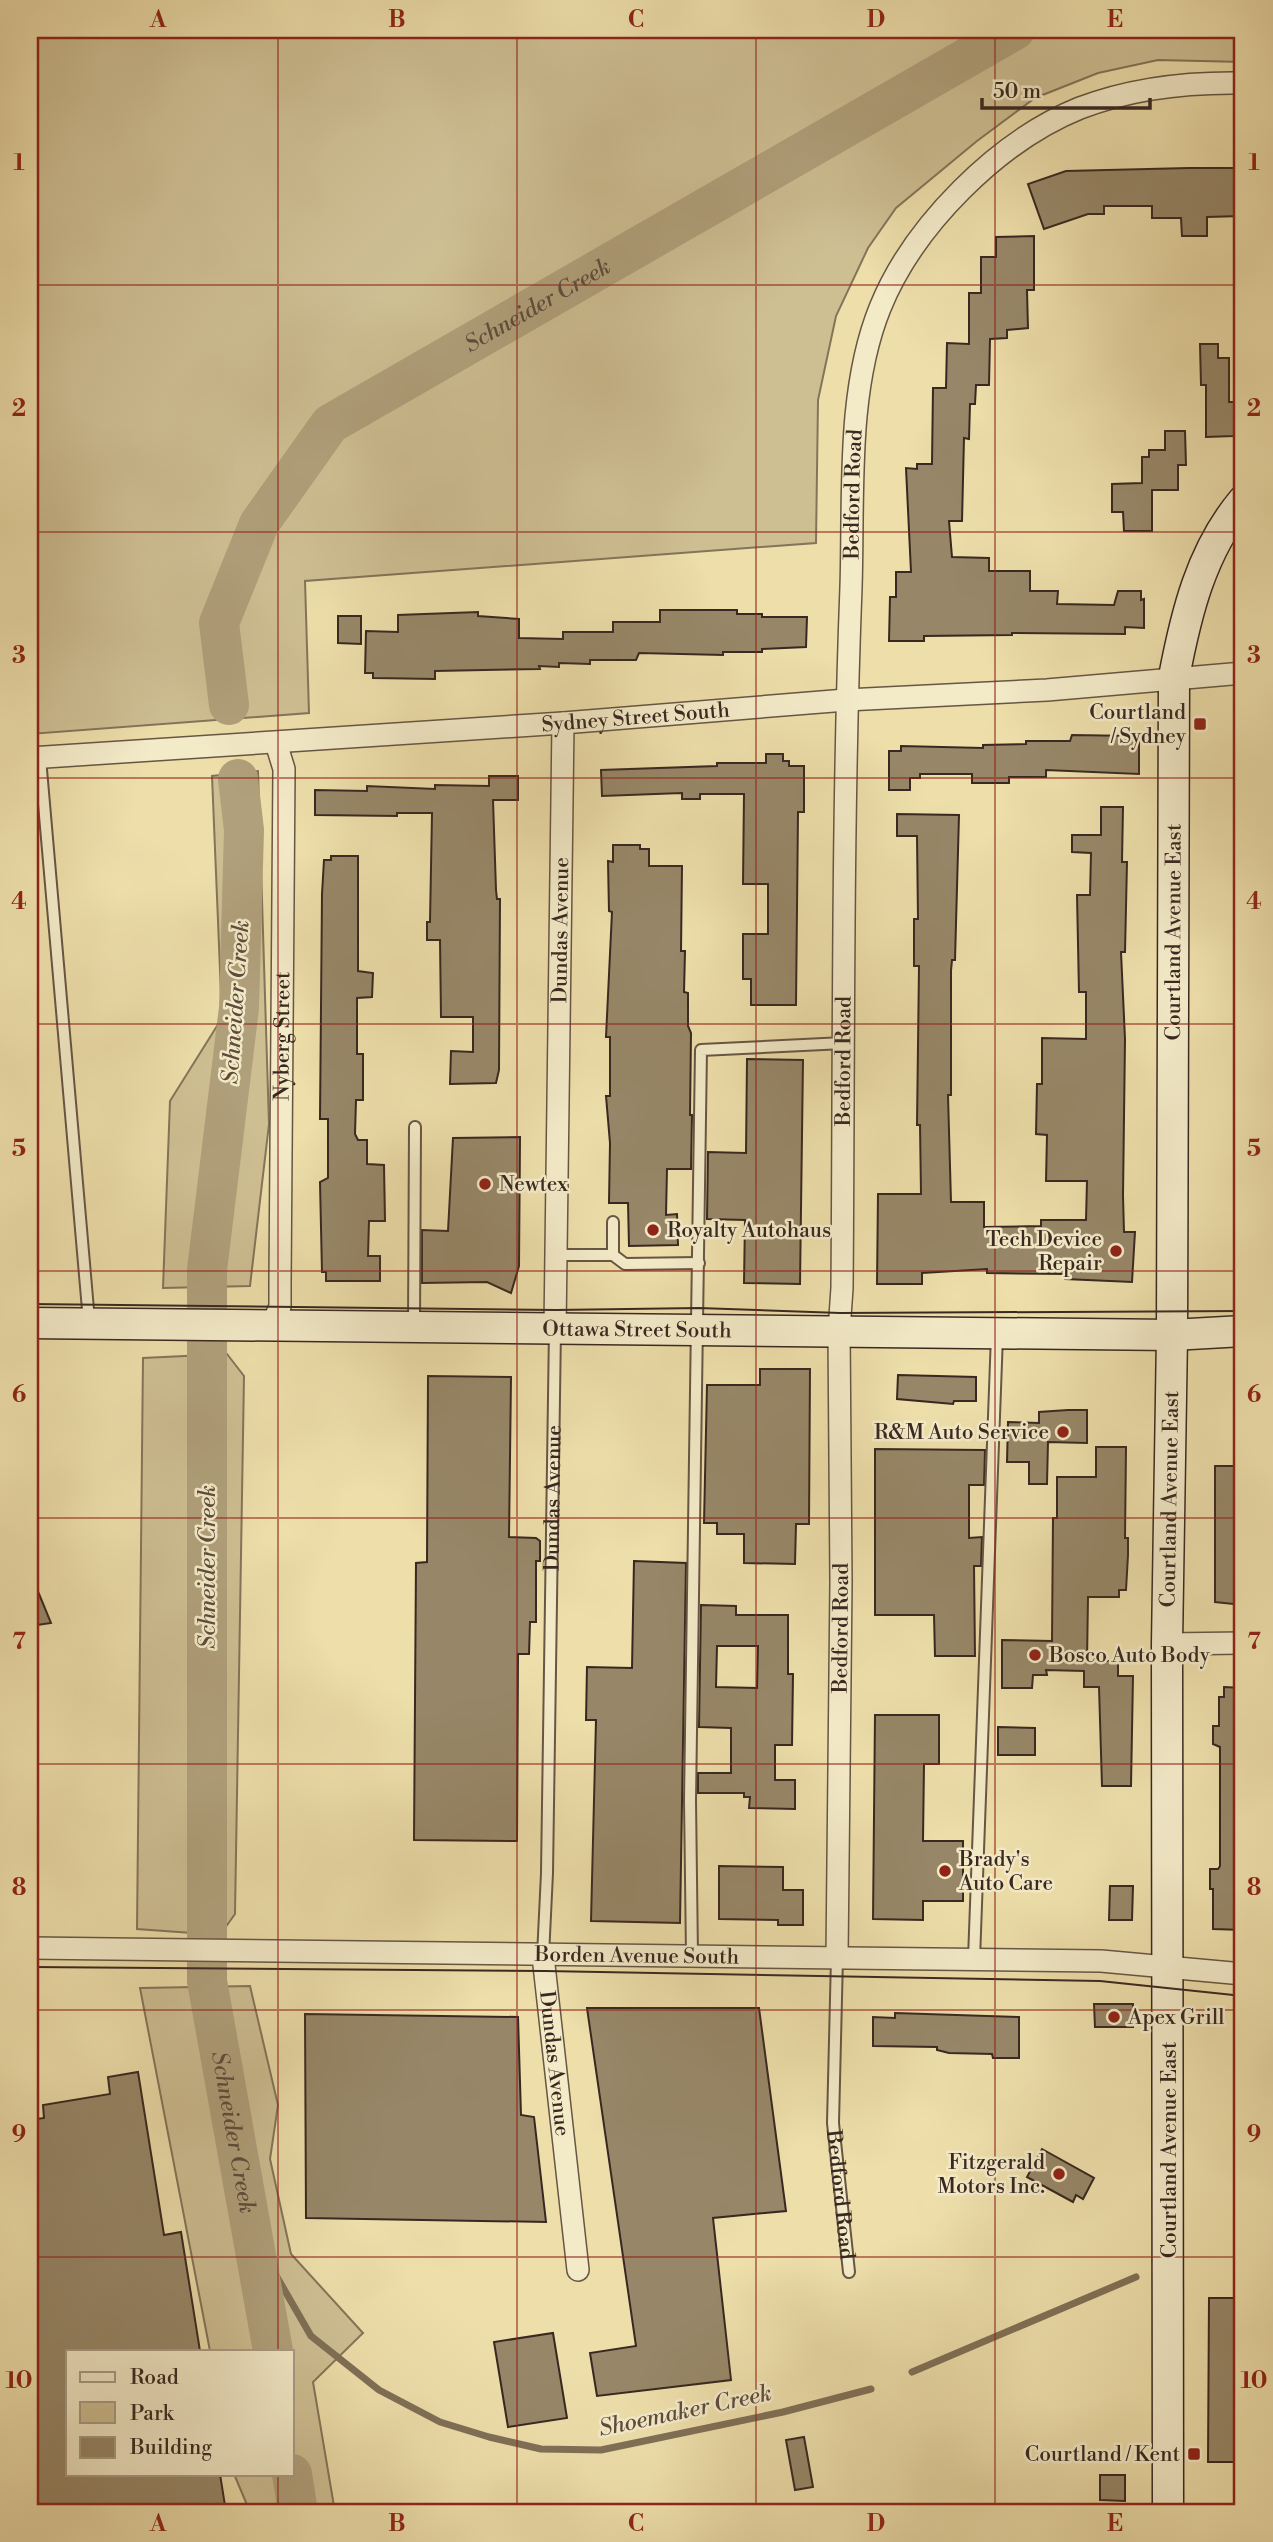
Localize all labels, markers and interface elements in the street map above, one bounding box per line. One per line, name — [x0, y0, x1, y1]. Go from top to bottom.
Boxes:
text: A — [149, 6, 167, 34]
text: B — [388, 6, 406, 34]
text: C — [628, 6, 644, 34]
text: D — [867, 6, 885, 34]
text: E — [1107, 6, 1123, 34]
scale bar — [982, 66, 1150, 110]
text: 50 m — [993, 79, 1041, 105]
text: 1 — [13, 149, 25, 177]
text: 1 — [1248, 149, 1260, 177]
water label: Schneider Creek — [460, 253, 616, 359]
text: 2 — [12, 395, 26, 423]
text: 2 — [1247, 395, 1261, 423]
street label: Bedford Road — [840, 428, 869, 561]
text: 3 — [12, 642, 26, 670]
text: 3 — [1247, 642, 1261, 670]
street label: Sydney Street South — [541, 697, 731, 738]
place label: Courtland / Sydney — [1089, 700, 1187, 750]
marker: Courtland / Sydney — [1192, 716, 1208, 732]
street label: Courtland Avenue East — [1161, 823, 1188, 1040]
street label: Dundas Avenue — [547, 857, 575, 1003]
text: 4 — [11, 888, 27, 916]
text: 4 — [1246, 888, 1262, 916]
water label: Schneider Creek — [216, 919, 256, 1085]
street label: Nyberg Street — [269, 971, 296, 1101]
street label: Bedford Road — [831, 996, 857, 1127]
text: 5 — [12, 1135, 26, 1163]
text: 5 — [1247, 1135, 1261, 1163]
place label: Newtex — [499, 1172, 568, 1198]
marker: Newtex — [477, 1176, 493, 1192]
place label: Royalty Autohaus — [667, 1218, 831, 1244]
marker: Royalty Autohaus — [645, 1222, 661, 1238]
place label: Tech Device Repair — [986, 1227, 1102, 1277]
marker: Tech Device Repair — [1108, 1243, 1124, 1259]
street label: Ottawa Street South — [542, 1316, 732, 1344]
text: 6 — [12, 1381, 26, 1409]
text: 6 — [1247, 1381, 1261, 1409]
street label: Courtland Avenue East — [1156, 1390, 1185, 1608]
place label: R&M Auto Service — [874, 1420, 1049, 1446]
marker: R&M Auto Service — [1055, 1424, 1071, 1440]
street label: Dundas Avenue — [539, 1425, 568, 1571]
water label: Schneider Creek — [194, 1485, 222, 1649]
street label: Bedford Road — [828, 1563, 855, 1694]
text: 7 — [12, 1628, 26, 1656]
text: 7 — [1247, 1628, 1261, 1656]
place label: Bosco Auto Body — [1048, 1643, 1211, 1669]
marker: Bosco Auto Body — [1027, 1647, 1043, 1663]
place label: Brady's Auto Care — [958, 1847, 1053, 1897]
marker: Brady's Auto Care — [937, 1863, 953, 1879]
text: 8 — [12, 1874, 26, 1902]
text: 8 — [1247, 1874, 1261, 1902]
street label: Borden Avenue South — [534, 1942, 740, 1971]
street label: Dundas Avenue — [533, 1989, 575, 2138]
place label: Apex Grill — [1127, 2005, 1224, 2031]
marker: Apex Grill — [1106, 2009, 1122, 2025]
street label: Courtland Avenue East — [1157, 2041, 1183, 2258]
water label: Schneider Creek — [205, 2049, 261, 2216]
text: 9 — [12, 2121, 26, 2149]
text: 9 — [1247, 2121, 1261, 2149]
street label: Bedford Road — [820, 2128, 860, 2261]
place label: Fitzgerald Motors Inc. — [937, 2150, 1045, 2200]
marker: Fitzgerald Motors Inc. — [1051, 2166, 1067, 2182]
legend — [66, 2350, 294, 2476]
text: Road — [130, 2365, 179, 2391]
text: 10 — [5, 2367, 33, 2395]
text: 10 — [1240, 2367, 1268, 2395]
water label: Shoemaker Creek — [596, 2379, 774, 2443]
text: Park — [130, 2401, 175, 2427]
text: Building — [129, 2435, 212, 2461]
place label: Courtland / Kent — [1025, 2442, 1181, 2468]
marker: Courtland / Kent — [1186, 2446, 1202, 2462]
text: A — [149, 2510, 167, 2538]
text: B — [388, 2510, 406, 2538]
text: C — [628, 2510, 644, 2538]
text: D — [867, 2510, 885, 2538]
text: E — [1107, 2510, 1123, 2538]

